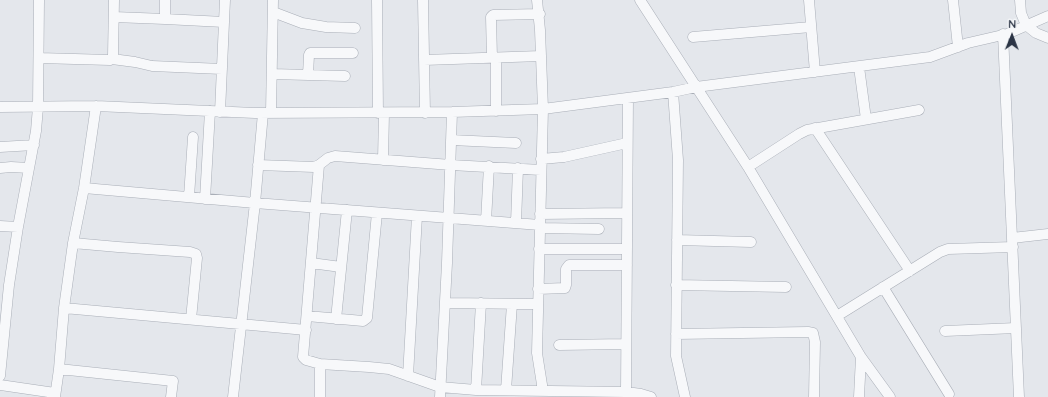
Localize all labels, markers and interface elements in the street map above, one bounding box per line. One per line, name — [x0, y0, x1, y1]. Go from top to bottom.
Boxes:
north arrow — [992, 16, 1032, 56]
text: N — [1008, 17, 1016, 31]

